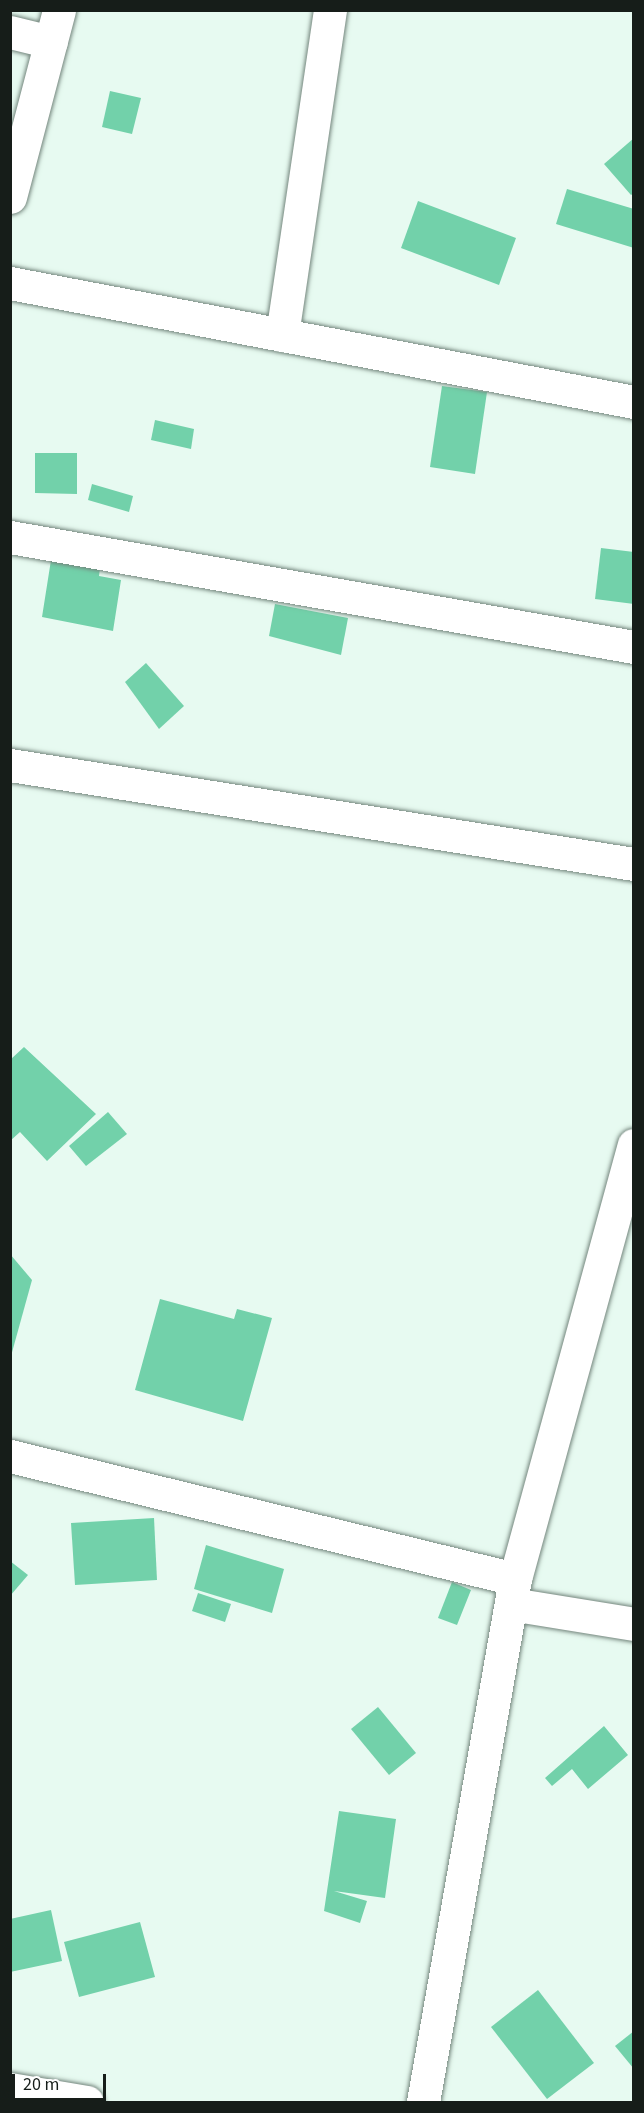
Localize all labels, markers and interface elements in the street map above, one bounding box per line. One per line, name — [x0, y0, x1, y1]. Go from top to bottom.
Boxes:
scale bar — [15, 2062, 110, 2100]
text: 20 m — [23, 2072, 59, 2097]

